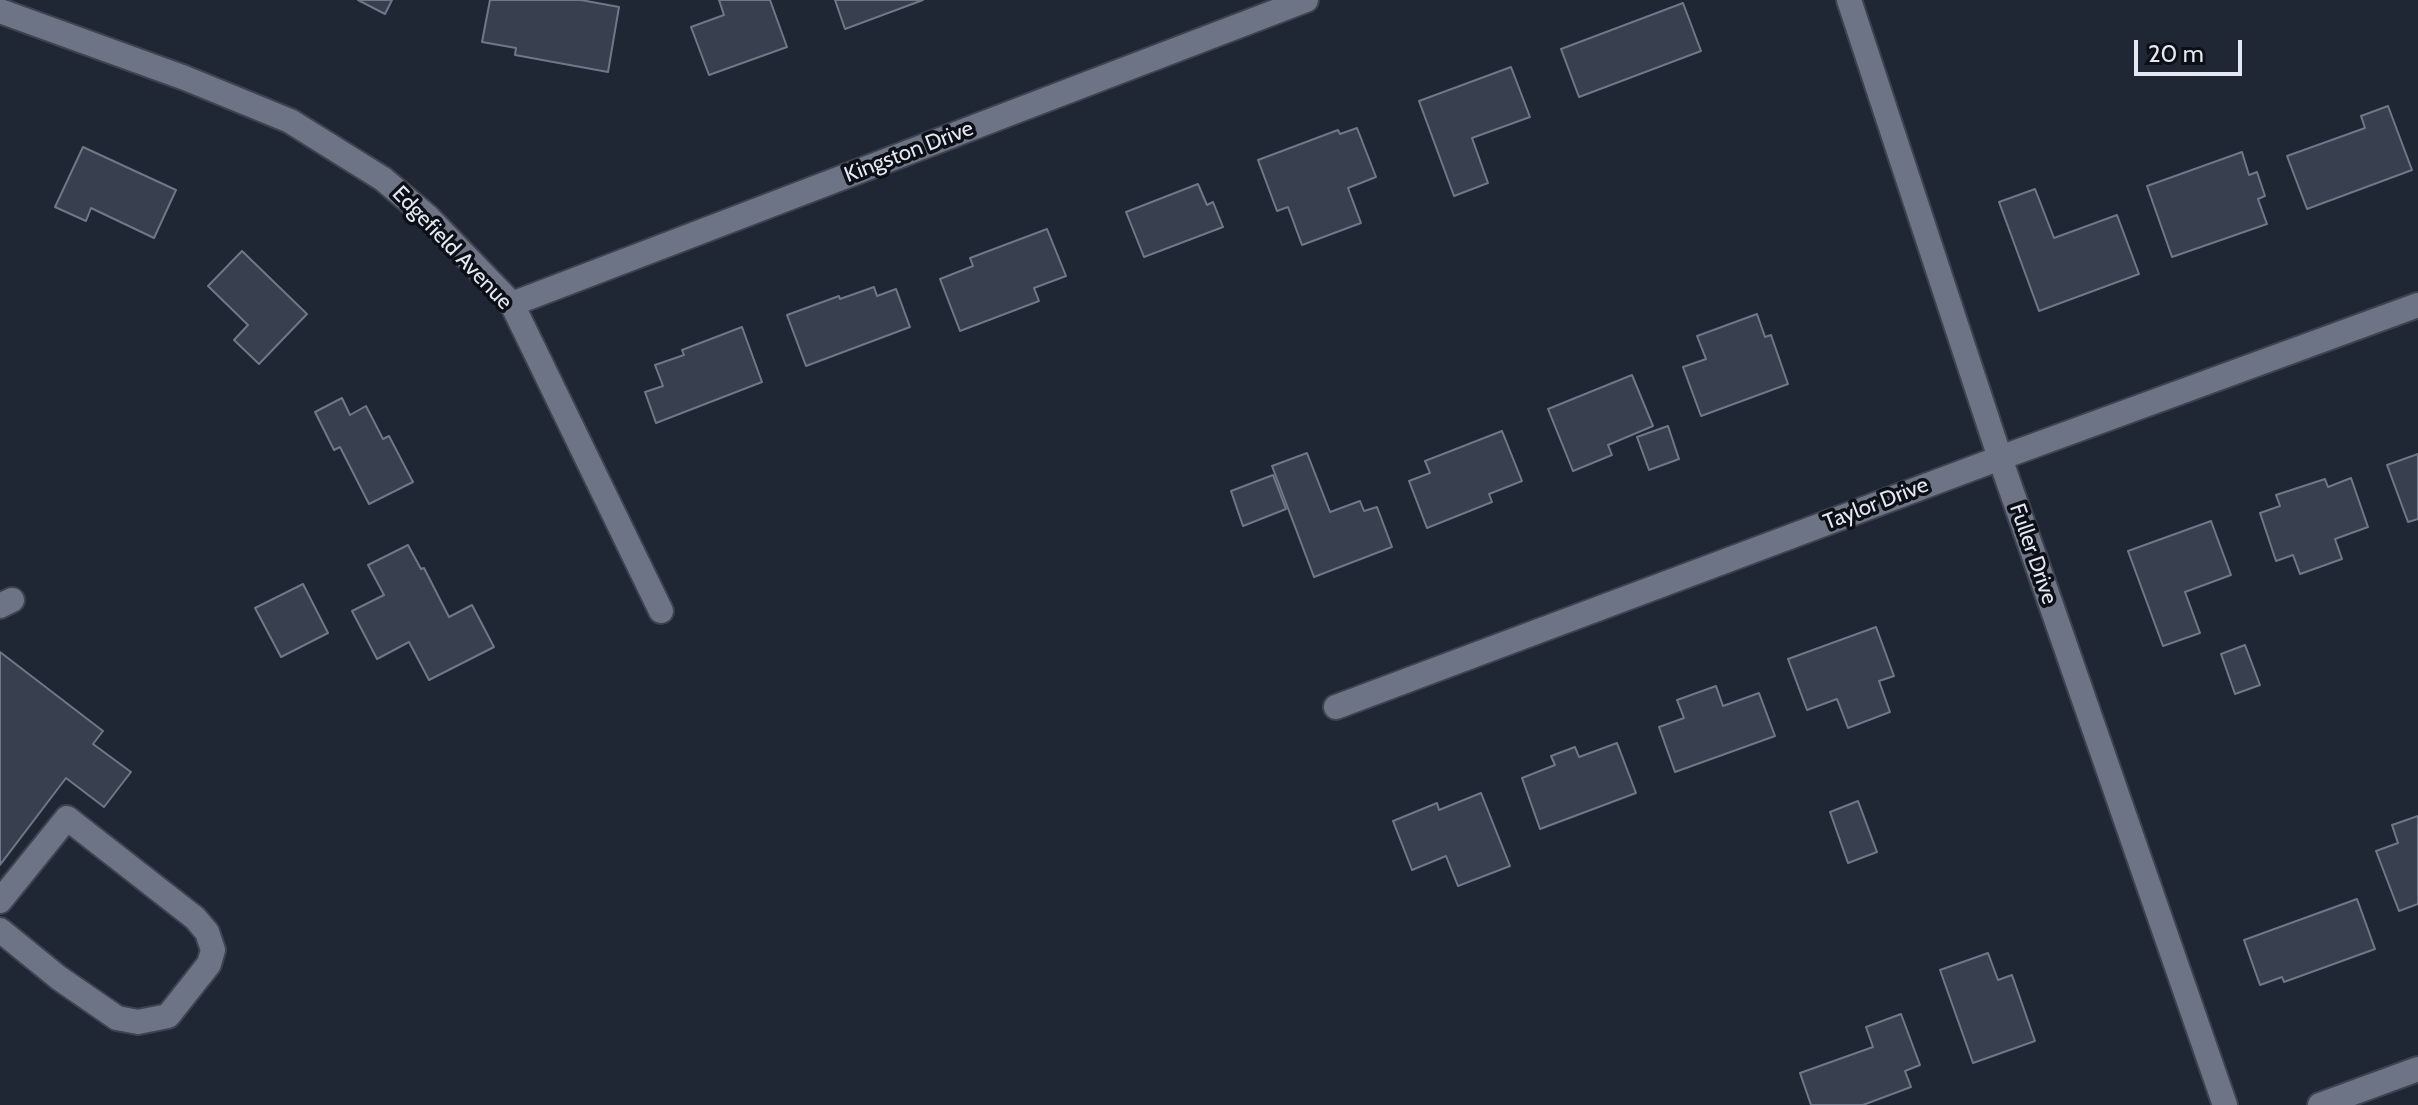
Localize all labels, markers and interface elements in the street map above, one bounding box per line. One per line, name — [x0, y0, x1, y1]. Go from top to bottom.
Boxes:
scale bar — [2138, 24, 2246, 74]
text: 20 m — [2148, 39, 2204, 68]
street label: Kingston Drive — [841, 115, 977, 189]
street label: Edgefield Avenue — [386, 181, 518, 315]
street label: Taylor Drive — [1820, 472, 1932, 536]
street label: Fuller Drive — [2003, 500, 2063, 608]

